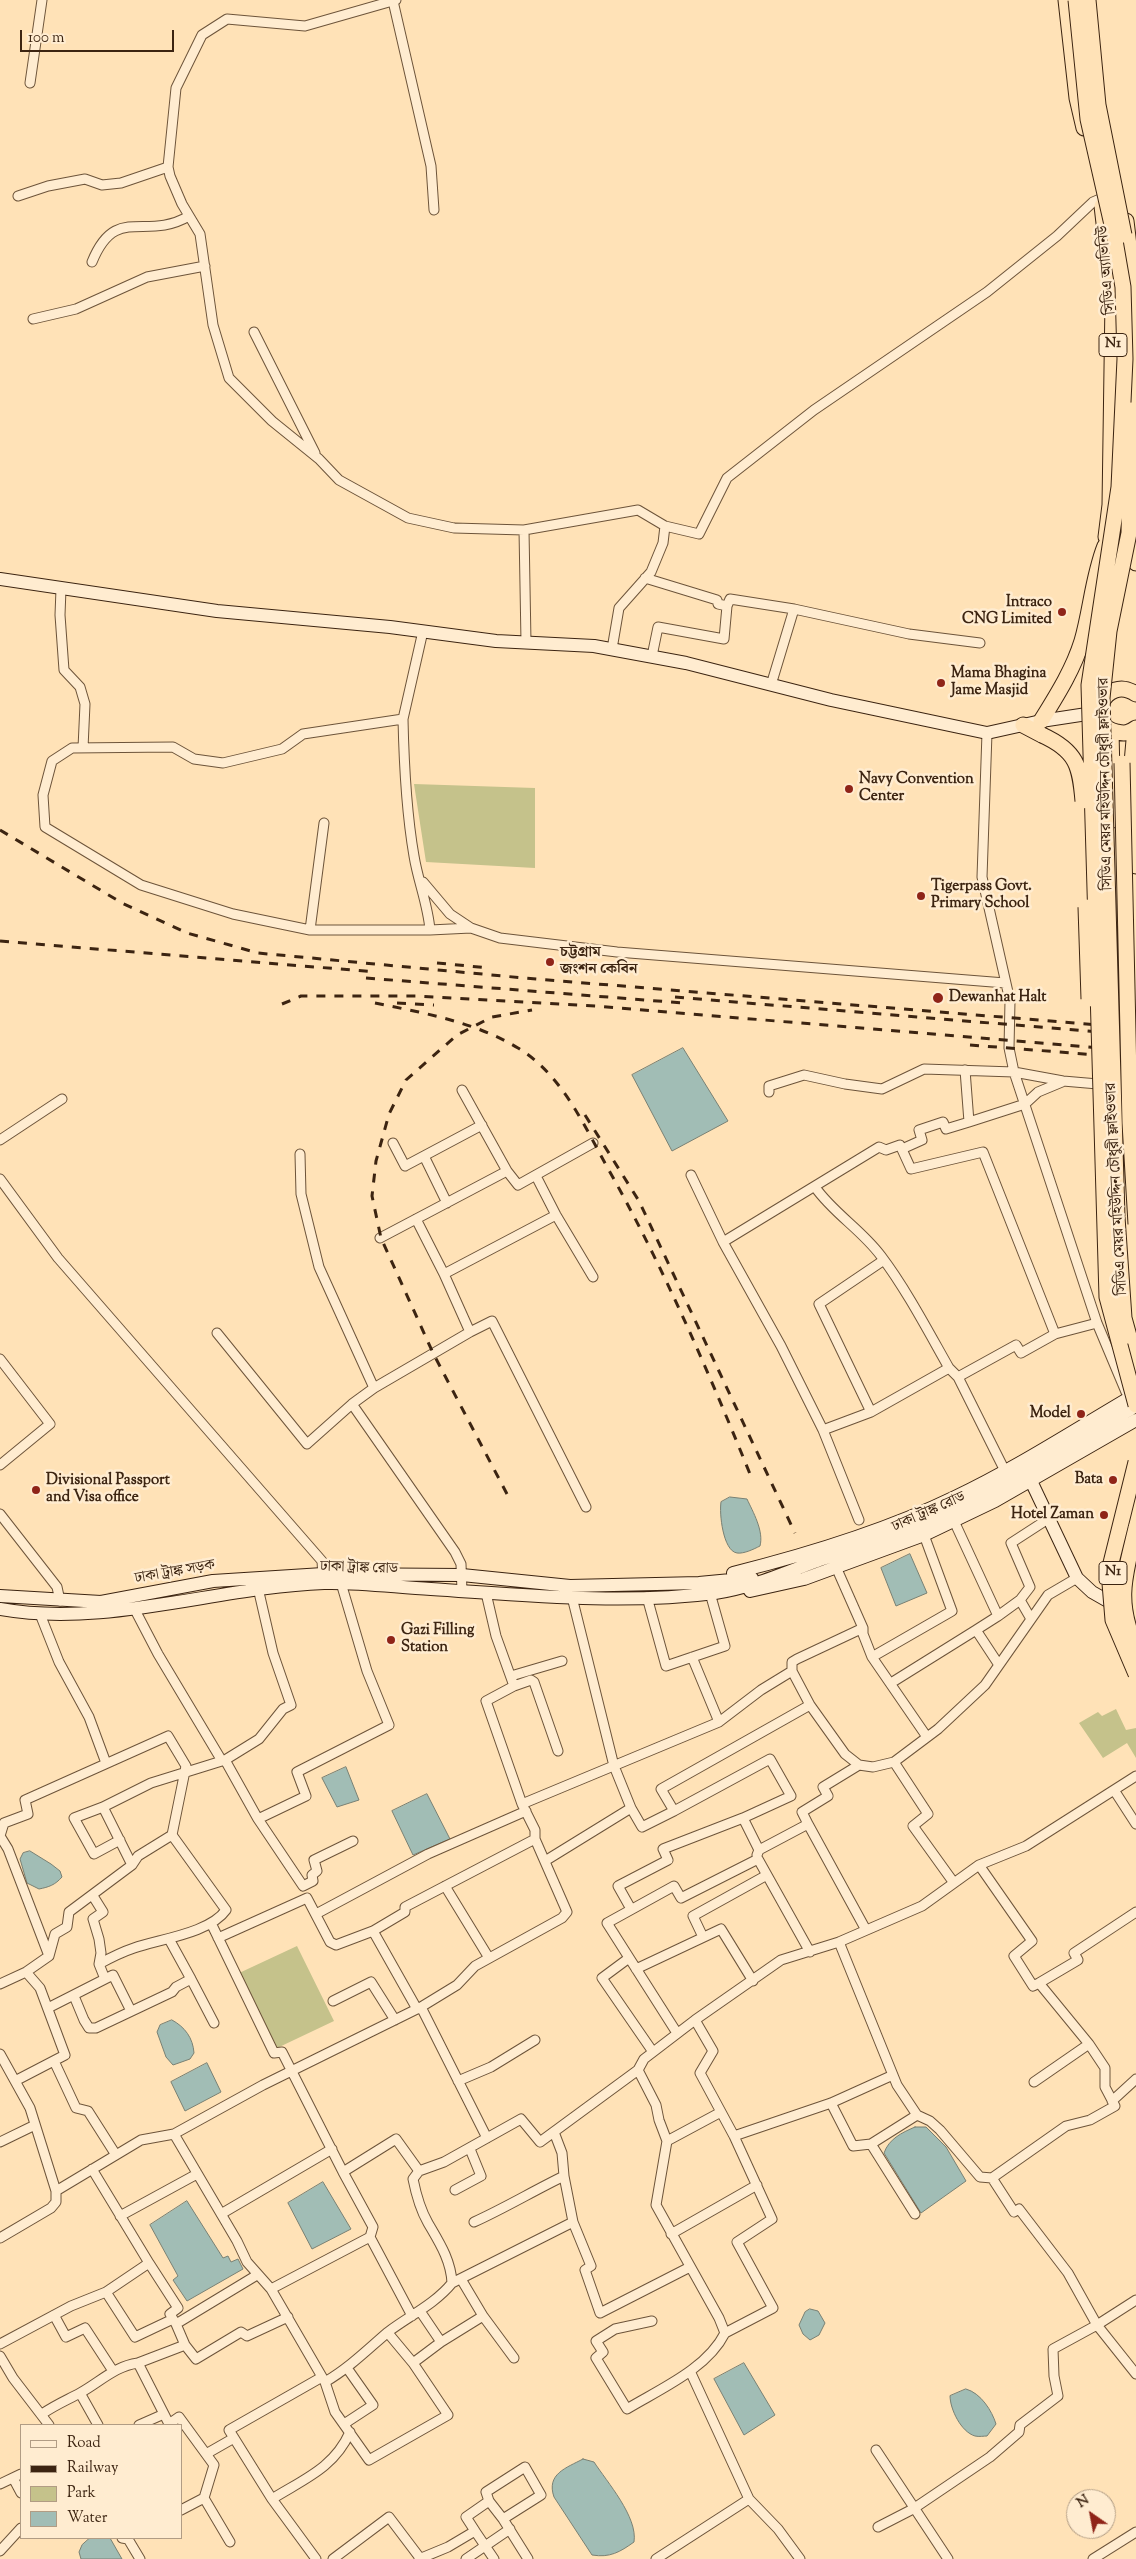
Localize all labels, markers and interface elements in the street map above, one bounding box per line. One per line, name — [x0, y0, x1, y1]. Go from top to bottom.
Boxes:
scale bar — [22, 20, 176, 52]
text: 100 m — [28, 28, 64, 49]
street label: সিডিএ অ্যাভিনিউ — [1095, 225, 1121, 315]
road number: N1 — [1099, 334, 1127, 356]
place label: Intraco CNG Limited — [962, 594, 1052, 629]
marker: Intraco CNG Limited — [1056, 606, 1068, 618]
place label: Mama Bhagina Jame Masjid — [951, 665, 1046, 700]
marker: Mama Bhagina Jame Masjid — [935, 677, 947, 689]
street label: সিডিএ মেয়র মহিউদ্দিন চৌধুরী ফ্লাইওভার — [1096, 678, 1118, 890]
place label: Navy Convention Center — [859, 771, 974, 806]
marker: Navy Convention Center — [843, 783, 855, 795]
place label: Tigerpass Govt. Primary School — [931, 878, 1032, 913]
marker: Tigerpass Govt. Primary School — [915, 890, 927, 902]
place label: চট্টগ্রাম জংশন কেবিন — [560, 944, 637, 979]
marker: চট্টগ্রাম জংশন কেবিন — [544, 956, 556, 968]
place label: Dewanhat Halt — [949, 989, 1046, 1007]
marker: Dewanhat Halt — [931, 991, 945, 1005]
street label: সিডিএ মেয়র মহিউদ্দিন চৌধুরী ফ্লাইওভার — [1103, 1082, 1133, 1296]
place label: Model — [1030, 1405, 1071, 1423]
marker: Model — [1075, 1408, 1087, 1420]
place label: Bata — [1075, 1471, 1103, 1489]
place label: Divisional Passport and Visa office — [46, 1472, 170, 1507]
marker: Bata — [1107, 1474, 1119, 1486]
marker: Divisional Passport and Visa office — [30, 1484, 42, 1496]
street label: ঢাকা ট্রাঙ্ক রোড — [890, 1489, 968, 1537]
place label: Hotel Zaman — [1011, 1506, 1094, 1524]
marker: Hotel Zaman — [1098, 1509, 1110, 1521]
street label: ঢাকা ট্রাঙ্ক সড়ক — [134, 1557, 216, 1589]
street label: ঢাকা ট্রাঙ্ক রোড — [320, 1559, 398, 1579]
road number: N1 — [1099, 1562, 1127, 1585]
place label: Gazi Filling Station — [401, 1622, 474, 1657]
marker: Gazi Filling Station — [385, 1634, 397, 1646]
legend — [20, 2424, 182, 2539]
text: Road — [67, 2433, 101, 2454]
text: Railway — [67, 2458, 118, 2479]
text: Park — [67, 2483, 96, 2504]
north arrow — [1066, 2489, 1116, 2539]
text: N — [1073, 2491, 1094, 2514]
text: Water — [67, 2508, 107, 2529]

